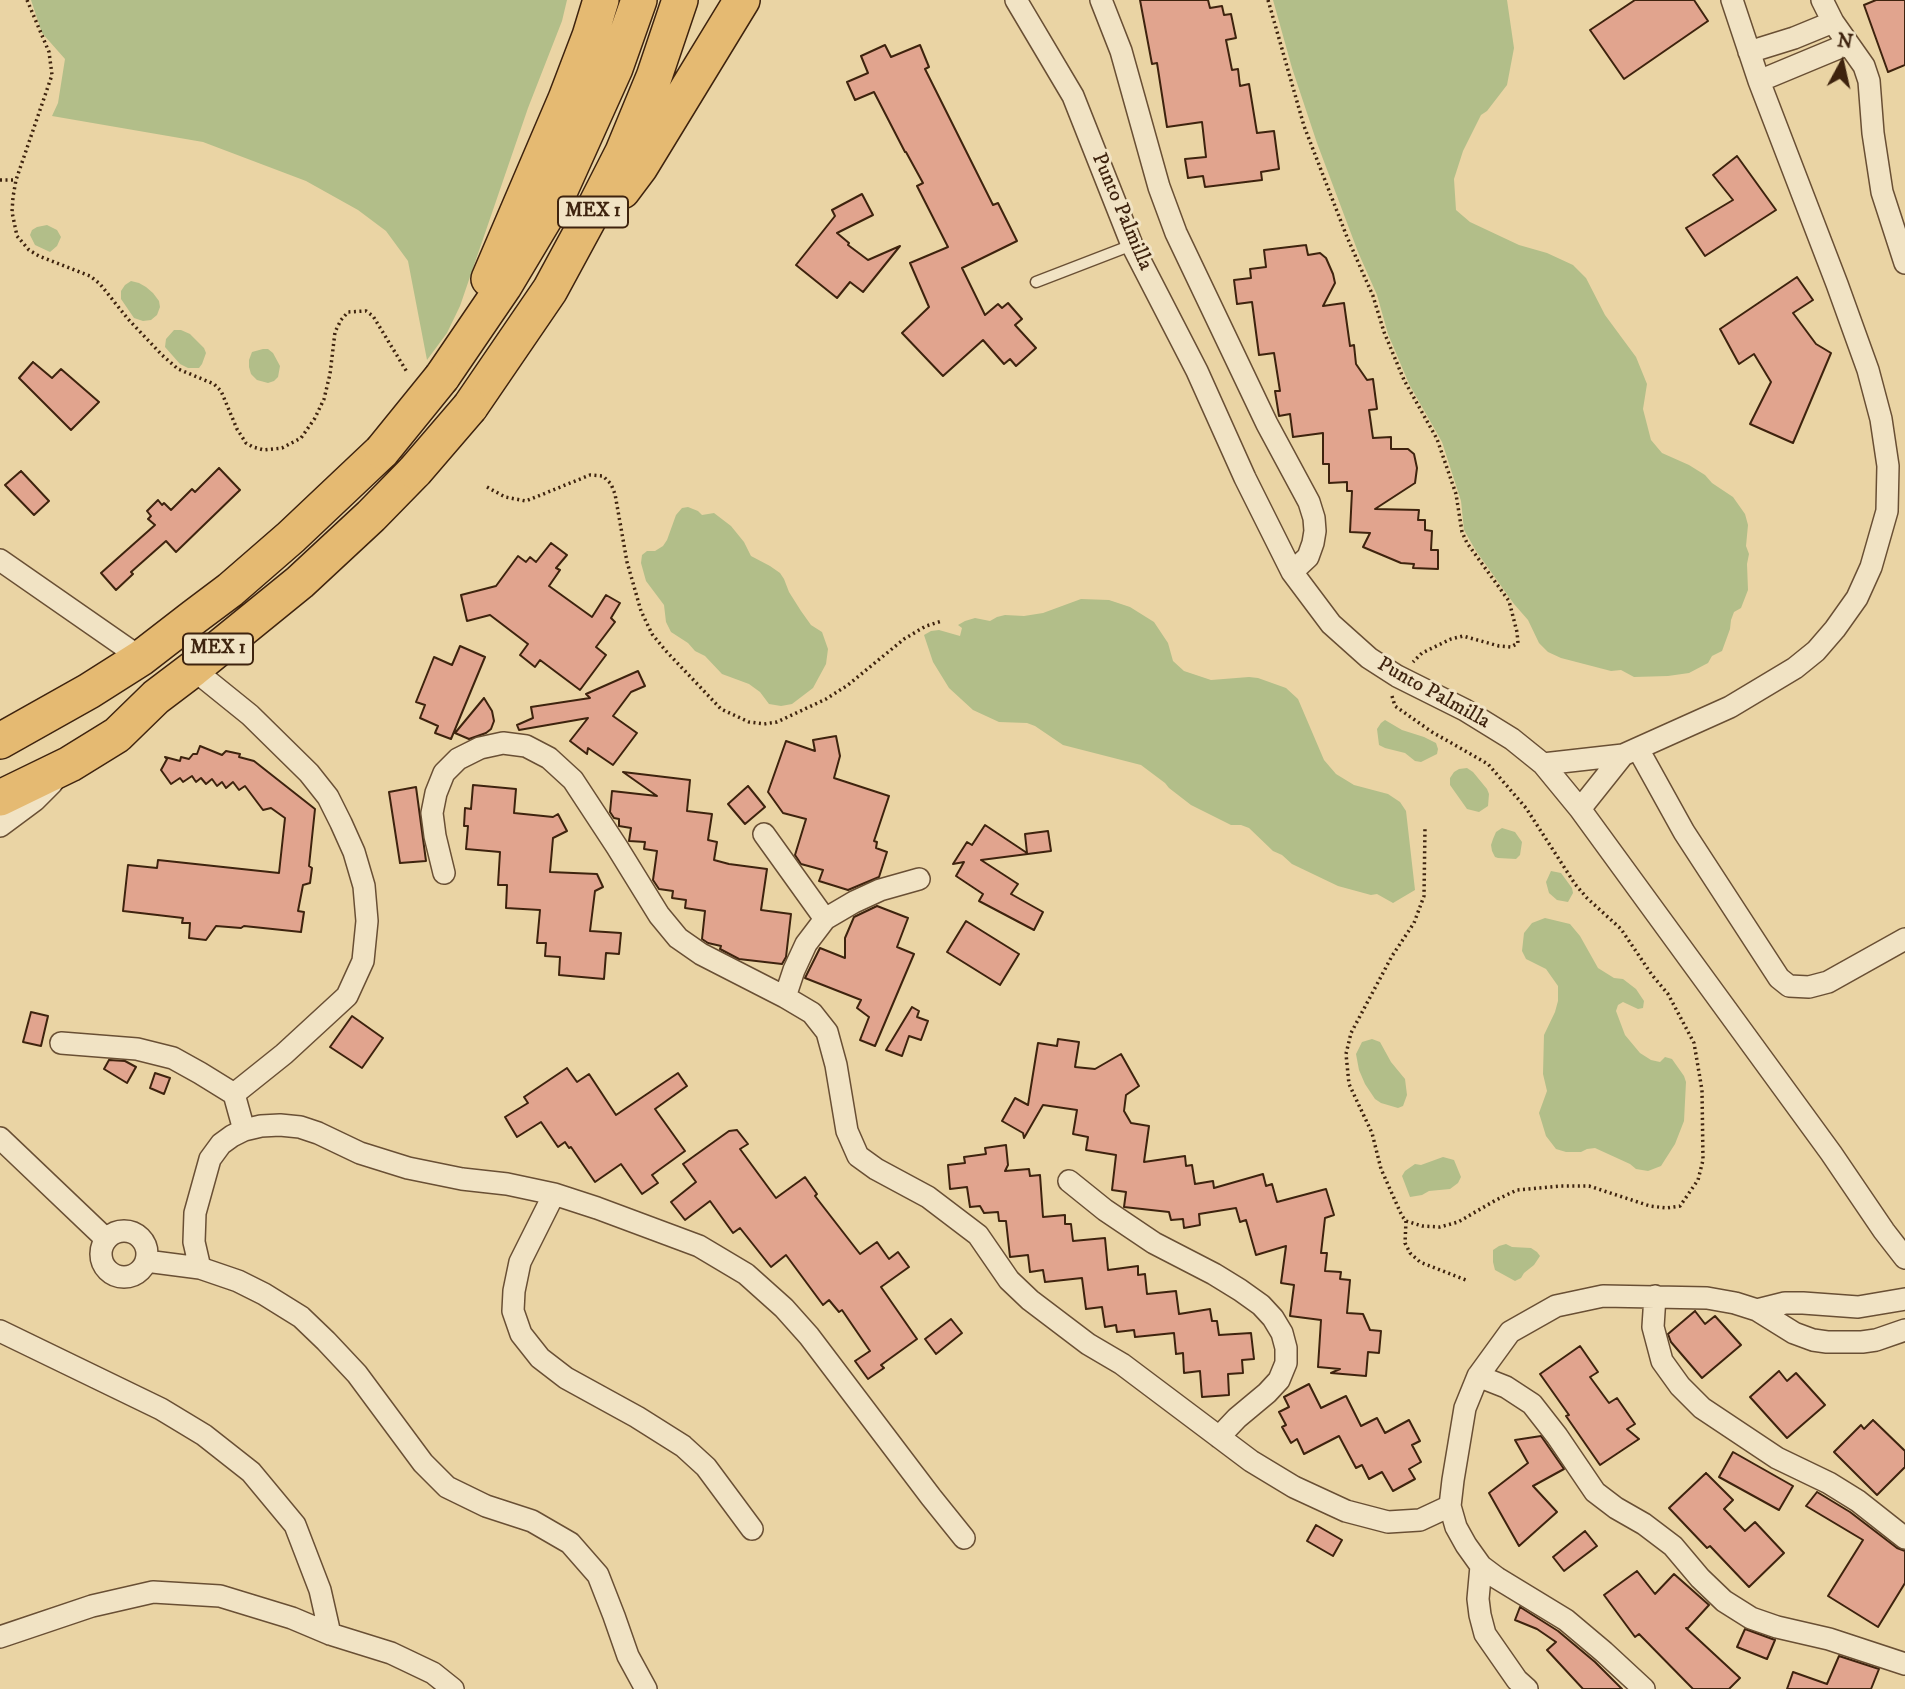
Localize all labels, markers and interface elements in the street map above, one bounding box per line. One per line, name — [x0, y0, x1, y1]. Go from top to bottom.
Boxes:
north arrow — [1807, 28, 1877, 98]
text: N — [1836, 29, 1854, 54]
street label: Punto Palmilla — [1085, 150, 1157, 274]
road number: MEX 1 — [558, 196, 628, 228]
road number: MEX 1 — [183, 634, 253, 664]
street label: Punto Palmilla — [1372, 653, 1494, 735]

